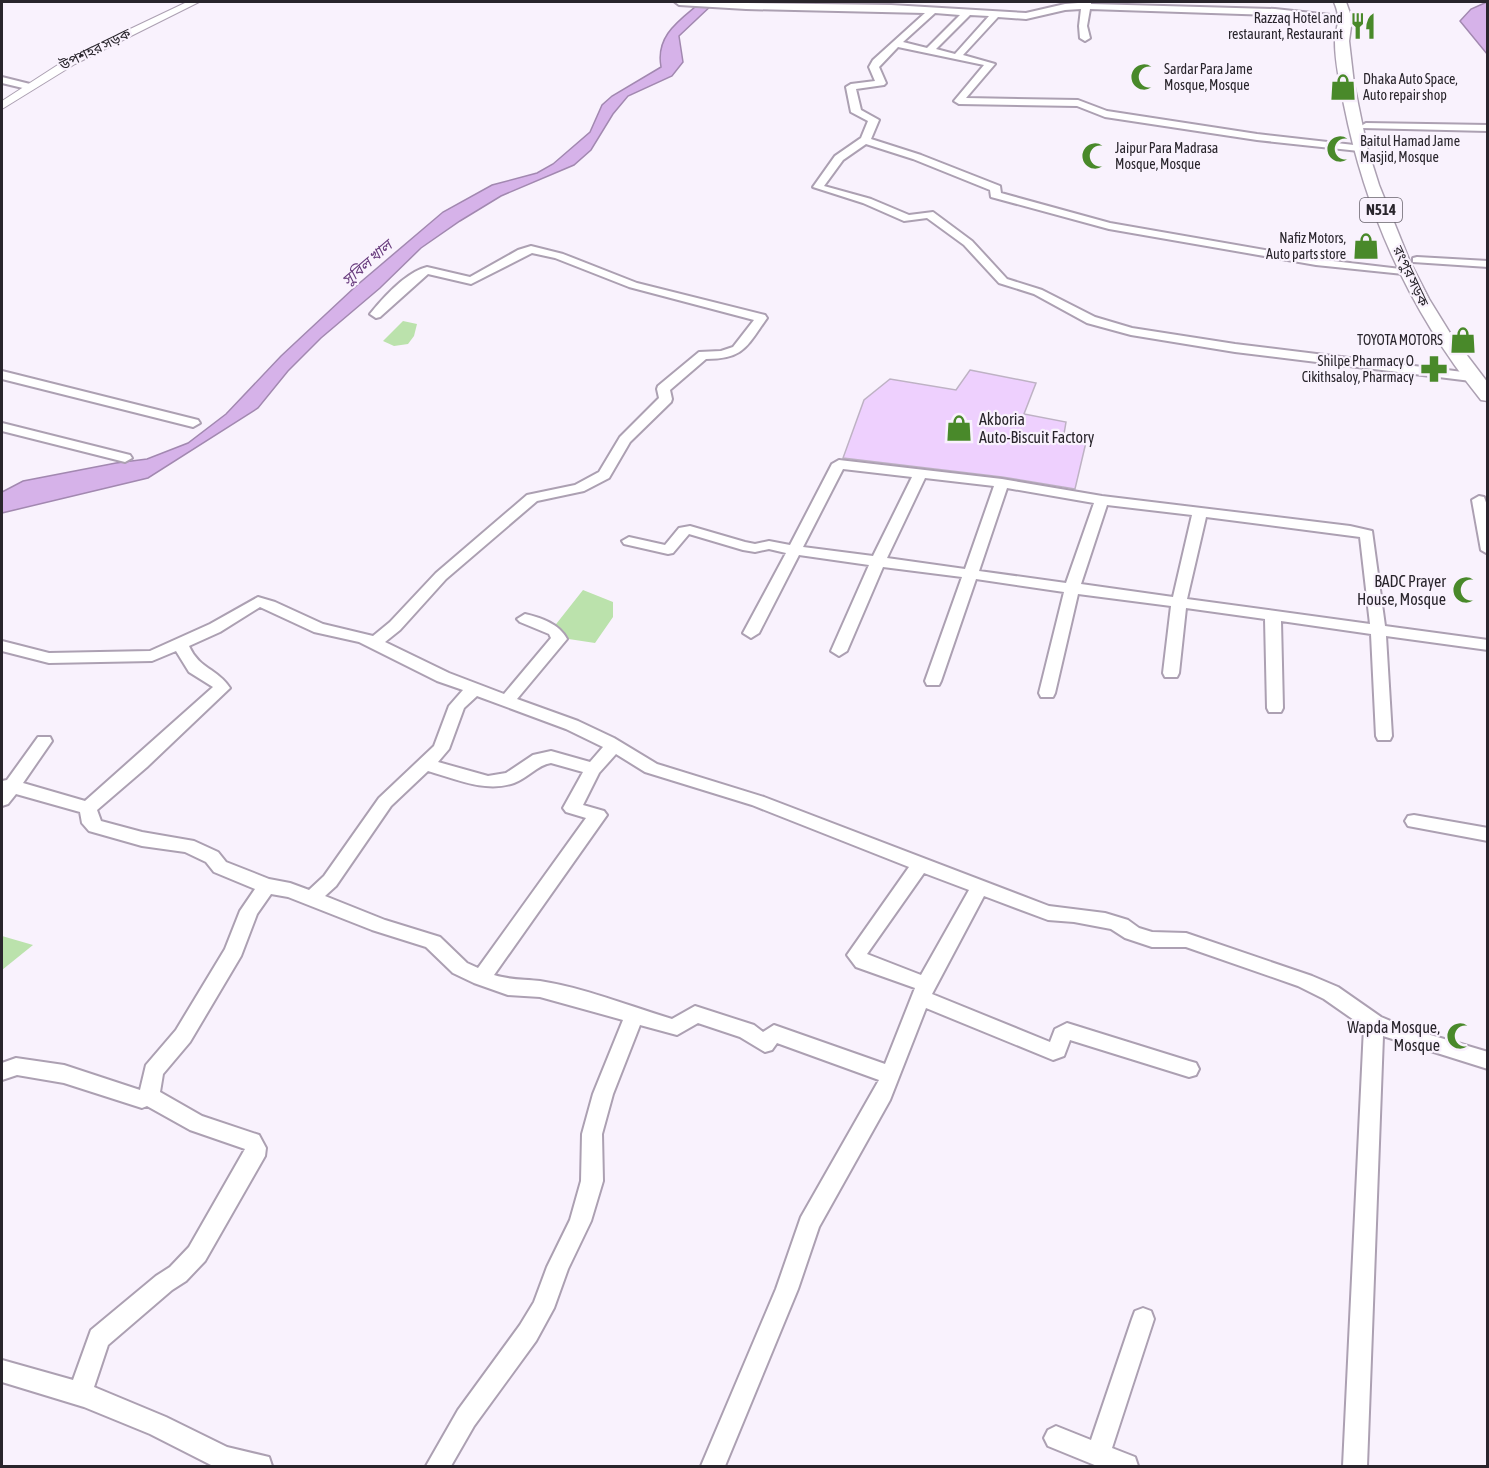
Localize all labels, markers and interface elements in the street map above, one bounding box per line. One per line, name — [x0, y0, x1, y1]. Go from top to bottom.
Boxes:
place label: Razzaq Hotel and restaurant, Restaurant — [1228, 10, 1343, 42]
restaurant icon: Razzaq Hotel and restaurant, Restaurant — [1348, 11, 1378, 41]
street label: উপশহর সড়ক — [56, 25, 134, 74]
place label: Sardar Para Jame Mosque, Mosque — [1164, 61, 1253, 93]
mosque icon: Sardar Para Jame Mosque, Mosque — [1129, 62, 1159, 92]
place label: Dhaka Auto Space, Auto repair shop — [1363, 71, 1458, 103]
shop icon: Dhaka Auto Space, Auto repair shop — [1328, 72, 1358, 102]
place label: Baitul Hamad Jame Masjid, Mosque — [1360, 133, 1460, 165]
mosque icon: Baitul Hamad Jame Masjid, Mosque — [1325, 134, 1355, 164]
place label: Jaipur Para Madrasa Mosque, Mosque — [1115, 140, 1218, 172]
mosque icon: Jaipur Para Madrasa Mosque, Mosque — [1080, 141, 1110, 171]
road number: N514 — [1360, 198, 1402, 222]
place label: Nafiz Motors, Auto parts store — [1266, 230, 1346, 262]
shop icon: Nafiz Motors, Auto parts store — [1351, 231, 1381, 261]
water label: সুবিল খাল — [338, 234, 398, 290]
street label: রংপুর সড়ক — [1389, 242, 1432, 310]
shop icon: TOYOTA MOTORS — [1448, 325, 1478, 355]
place label: TOYOTA MOTORS — [1357, 332, 1443, 348]
place label: Shilpe Pharmacy O Cikithsaloy, Pharmacy — [1302, 353, 1414, 385]
pharmacy icon: Shilpe Pharmacy O Cikithsaloy, Pharmacy — [1419, 354, 1449, 384]
place label: Akboria Auto-Biscuit Factory — [979, 410, 1095, 447]
shop icon: Akboria Auto-Biscuit Factory — [944, 413, 974, 443]
place label: BADC Prayer House, Mosque — [1357, 572, 1446, 609]
mosque icon: BADC Prayer House, Mosque — [1451, 575, 1481, 605]
place label: Wapda Mosque, Mosque — [1347, 1018, 1440, 1055]
mosque icon: Wapda Mosque, Mosque — [1445, 1021, 1475, 1051]

